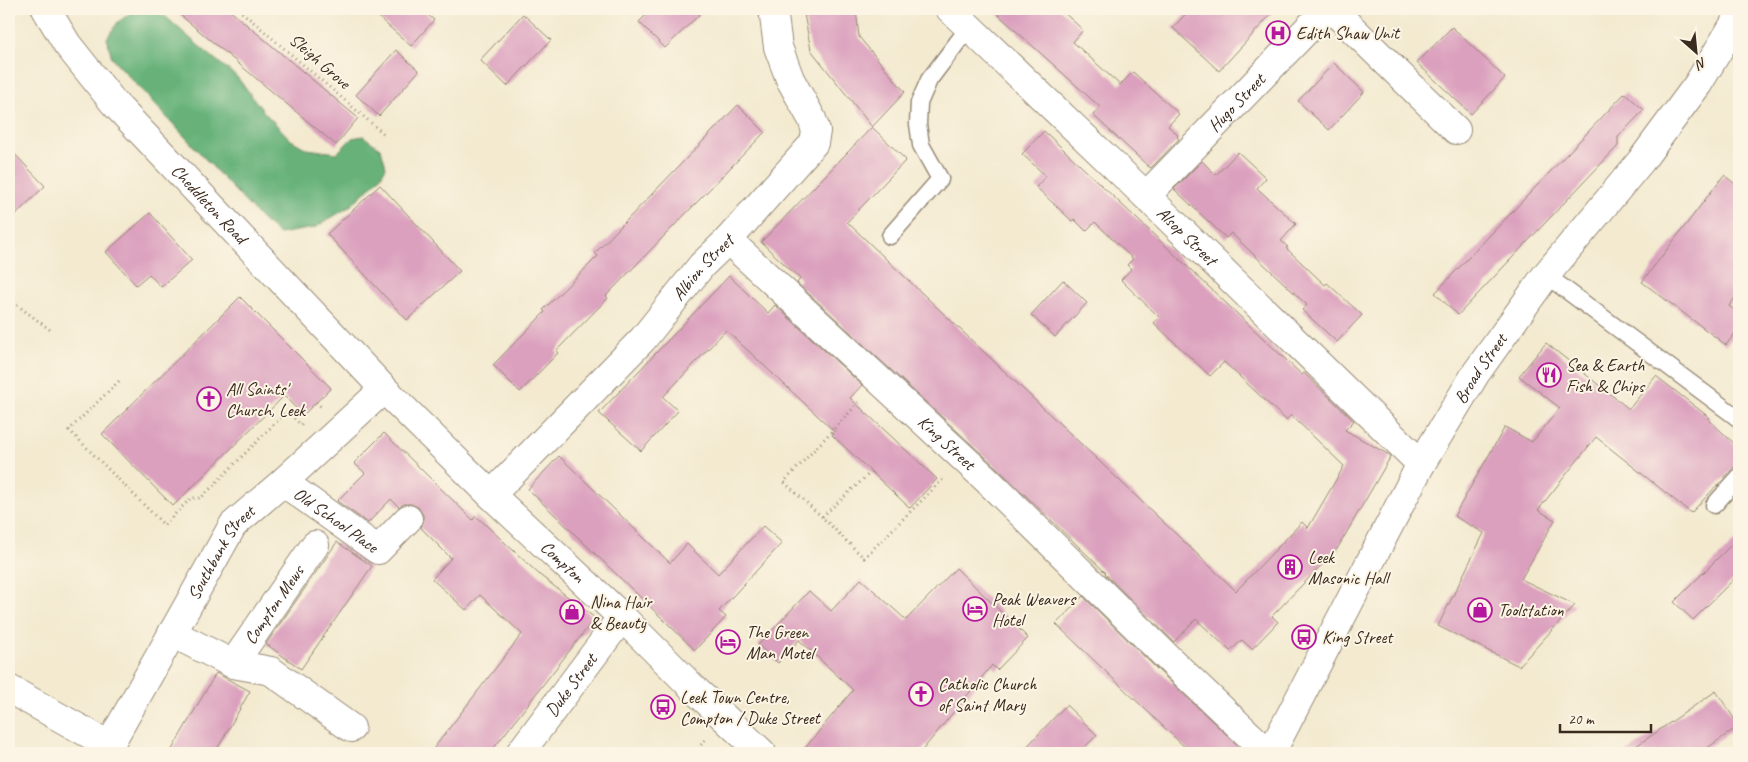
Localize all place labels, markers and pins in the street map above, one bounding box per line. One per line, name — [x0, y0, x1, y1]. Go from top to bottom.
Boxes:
hospital icon: Edith Shaw Unit — [1265, 20, 1291, 46]
place label: Edith Shaw Unit — [1296, 22, 1401, 44]
place label: Sea & Earth Fish & Chips — [1566, 354, 1646, 397]
restaurant icon: Sea & Earth Fish & Chips — [1536, 362, 1562, 388]
place label: All Saints' Church, Leek — [226, 378, 306, 421]
church icon: All Saints' Church, Leek — [196, 386, 222, 412]
place label: Leek Masonic Hall — [1308, 546, 1391, 589]
building icon: Leek Masonic Hall — [1277, 554, 1303, 580]
place label: Peak Weavers Hotel — [992, 588, 1077, 631]
place label: Nina Hair & Beauty — [590, 591, 653, 634]
hotel icon: Peak Weavers Hotel — [962, 596, 988, 622]
shop icon: Toolstation — [1467, 597, 1493, 623]
shop icon: Nina Hair & Beauty — [559, 599, 585, 625]
place label: Toolstation — [1498, 599, 1565, 621]
place label: The Green Man Motel — [746, 621, 816, 664]
bus stop icon: King Street — [1291, 624, 1317, 650]
place label: King Street — [1322, 626, 1394, 648]
hotel icon: The Green Man Motel — [715, 629, 741, 655]
place label: Catholic Church of Saint Mary — [938, 673, 1037, 716]
church icon: Catholic Church of Saint Mary — [908, 681, 934, 707]
place label: Leek Town Centre, Compton / Duke Street — [680, 686, 822, 729]
bus stop icon: Leek Town Centre, Compton / Duke Street — [650, 694, 676, 720]

